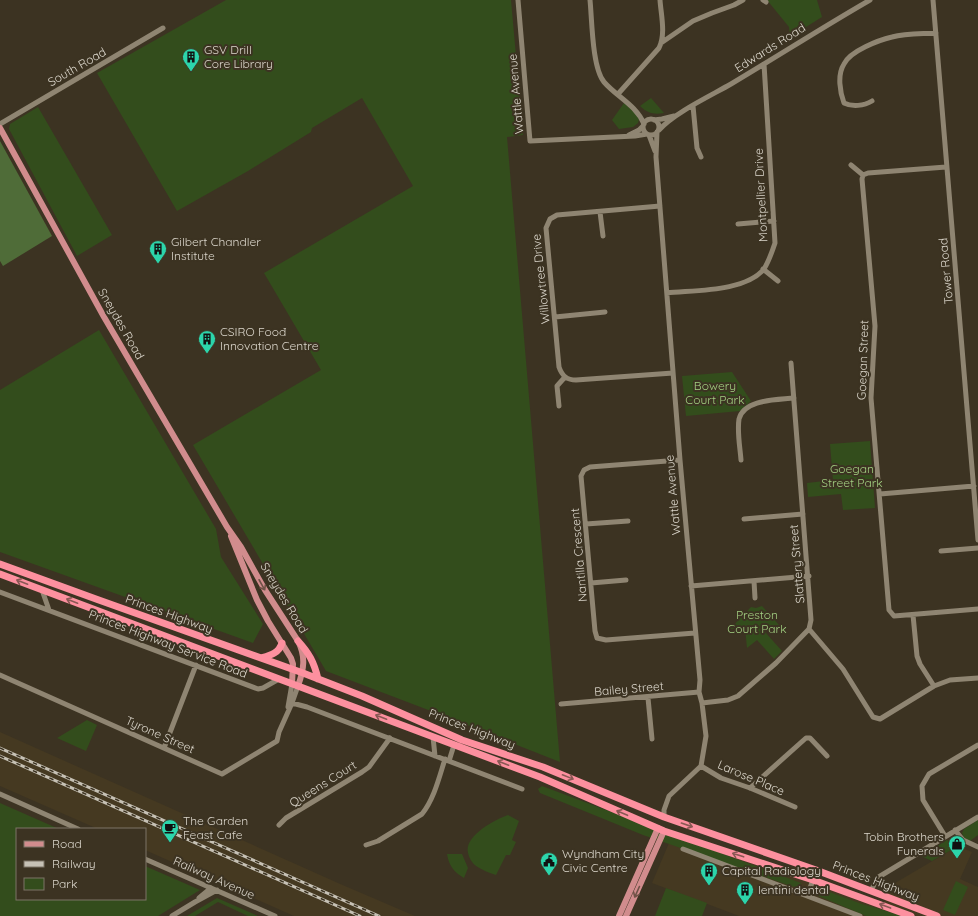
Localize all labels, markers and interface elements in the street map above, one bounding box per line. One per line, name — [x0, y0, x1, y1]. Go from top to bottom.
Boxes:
street label: Edwards Road — [732, 20, 808, 75]
place label: GSV Drill Core Library — [204, 42, 273, 71]
street label: South Road — [45, 44, 109, 89]
building icon: GSV Drill Core Library — [181, 47, 201, 72]
street label: Wattle Avenue — [504, 53, 526, 135]
street label: Montpellier Drive — [751, 148, 770, 242]
street label: Willowtree Drive — [528, 233, 553, 325]
place label: Gilbert Chandler Institute — [171, 234, 261, 263]
street label: Tower Road — [935, 237, 956, 305]
building icon: Gilbert Chandler Institute — [148, 239, 168, 264]
street label: Sneydes Road — [95, 285, 148, 362]
street label: Goegan Street — [854, 320, 871, 400]
place label: CSIRO Foođ Innovation Centre — [220, 324, 319, 353]
building icon: CSIRO Foođ Innovation Centre — [197, 329, 217, 354]
park label: Bowery Court Park — [685, 378, 745, 407]
street label: Wattle Avenue — [661, 454, 683, 536]
park label: Goegan Street Park — [821, 461, 883, 490]
street label: Nantilla Crescent — [567, 507, 590, 603]
street label: Slattery Street — [786, 524, 807, 604]
street label: Sneydes Road — [257, 560, 311, 636]
one-way arrow — [16, 578, 28, 586]
one-way arrow — [259, 578, 267, 590]
street label: Princes Highway — [123, 591, 215, 636]
one-way arrow — [65, 597, 78, 604]
street label: Princes Highway Service Road — [87, 606, 250, 681]
park label: Preston Court Park — [727, 607, 787, 636]
street label: Bailey Street — [593, 678, 664, 699]
street label: Princes Highway — [427, 705, 518, 752]
street label: Tyrone Street — [123, 713, 197, 757]
one-way arrow — [376, 713, 388, 721]
street label: Queens Court — [286, 757, 359, 810]
street label: Larose Place — [716, 757, 787, 798]
one-way arrow — [498, 759, 510, 767]
one-way arrow — [562, 774, 574, 782]
one-way arrow — [617, 808, 629, 816]
place label: The Garden Feast Cafe — [183, 813, 248, 842]
cafe icon: The Garden Feast Cafe — [160, 818, 180, 843]
one-way arrow — [680, 821, 692, 829]
legend — [16, 828, 146, 900]
place label: Tobin Brothers Funerals — [864, 829, 944, 858]
shop icon: Tobin Brothers Funerals — [947, 834, 967, 859]
text: Road — [52, 836, 82, 851]
place label: Wyndham City Civic Centre — [562, 846, 644, 875]
public building icon: Wyndham City Civic Centre — [539, 851, 559, 876]
one-way arrow — [731, 851, 744, 858]
street label: Railway Avenue — [171, 853, 258, 902]
text: Railway — [52, 856, 96, 871]
street label: Princes Highway — [831, 857, 922, 904]
building icon: Capital Radiology — [699, 861, 719, 886]
place label: Capital Radiology — [722, 863, 821, 878]
text: Park — [52, 876, 77, 891]
building icon: lentini dental — [735, 880, 755, 905]
place label: lentini dental — [758, 882, 829, 897]
one-way arrow — [633, 886, 640, 898]
one-way arrow — [879, 902, 891, 910]

